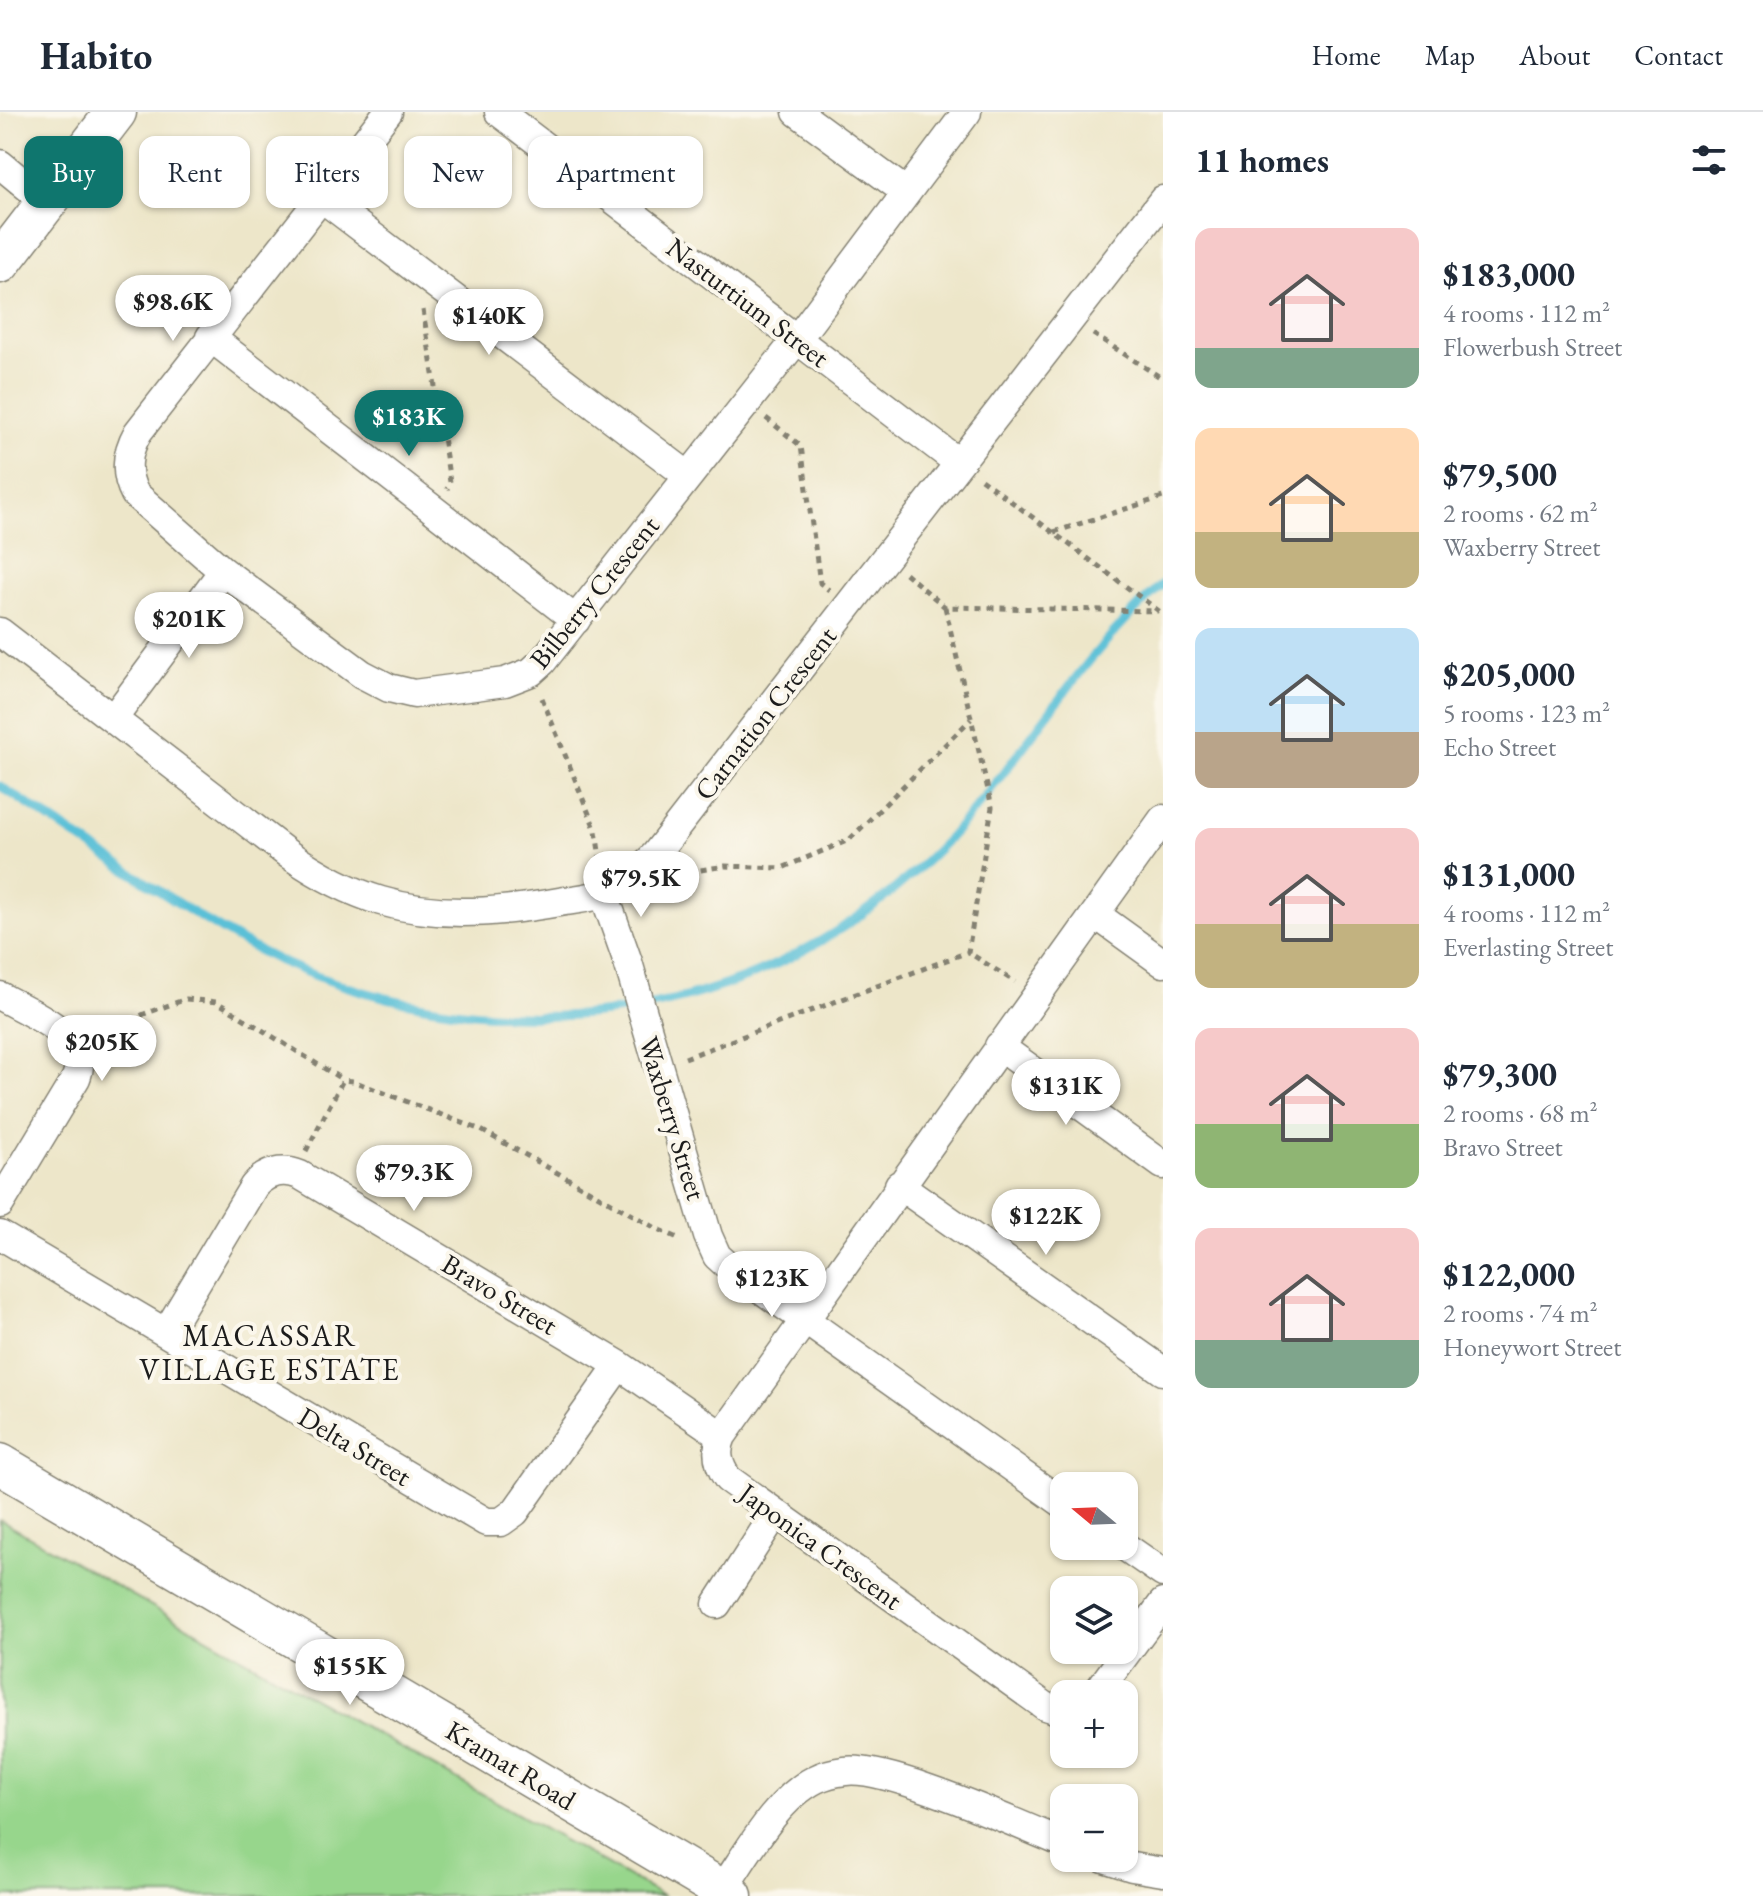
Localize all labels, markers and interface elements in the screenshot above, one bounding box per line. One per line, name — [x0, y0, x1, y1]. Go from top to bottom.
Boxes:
text: Habito — [40, 31, 152, 80]
text: Home — [1311, 37, 1381, 73]
text: Map — [1425, 37, 1475, 73]
text: About — [1519, 37, 1590, 73]
text: Contact — [1634, 37, 1723, 73]
chip: Buy — [24, 136, 123, 208]
chip: Rent — [139, 136, 250, 208]
chip: Filters — [266, 136, 388, 208]
chip: New — [404, 136, 512, 208]
chip: Apartment — [528, 136, 703, 208]
text: 11 homes — [1195, 138, 1329, 182]
icon: filters — [1687, 138, 1731, 182]
street label: Nasturtium Street — [659, 229, 837, 375]
text: $183,000 — [1443, 252, 1575, 296]
icon: home — [1259, 260, 1355, 356]
pin: $98.6K — [108, 275, 238, 343]
text: $98.6K — [133, 284, 213, 318]
pin: $140K — [433, 289, 545, 357]
text: 4 rooms · 112 m² — [1443, 296, 1610, 330]
text: $140K — [452, 298, 526, 332]
text: Flowerbush Street — [1443, 330, 1622, 364]
pin: $183K — [353, 390, 465, 458]
text: $183K — [372, 399, 446, 433]
text: $79,500 — [1443, 452, 1557, 496]
icon: home — [1259, 460, 1355, 556]
text: 2 rooms · 62 m² — [1443, 496, 1598, 530]
street label: Bilberry Crescent — [521, 508, 667, 676]
text: Waxberry Street — [1443, 530, 1600, 564]
pin: $201K — [133, 592, 245, 660]
text: $201K — [152, 601, 226, 635]
street label: Carnation Crescent — [686, 619, 844, 807]
text: $205,000 — [1443, 652, 1575, 696]
icon: home — [1259, 660, 1355, 756]
text: 5 rooms · 123 m² — [1443, 696, 1610, 730]
text: Echo Street — [1443, 730, 1556, 764]
pin: $79.5K — [576, 851, 706, 919]
text: $131,000 — [1443, 852, 1575, 896]
text: $79.5K — [601, 860, 681, 894]
icon: home — [1259, 860, 1355, 956]
text: 4 rooms · 112 m² — [1443, 896, 1610, 930]
text: Everlasting Street — [1443, 930, 1613, 964]
pin: $205K — [46, 1015, 158, 1083]
text: $205K — [65, 1024, 139, 1058]
street label: Waxberry Street — [631, 1032, 715, 1204]
text: $79,300 — [1443, 1052, 1557, 1096]
pin: $131K — [1010, 1059, 1122, 1127]
icon: home — [1259, 1060, 1355, 1156]
text: $131K — [1029, 1068, 1103, 1102]
text: 2 rooms · 68 m² — [1443, 1096, 1598, 1130]
text: Bravo Street — [1443, 1130, 1563, 1164]
pin: $79.3K — [349, 1145, 479, 1213]
text: $79.3K — [374, 1154, 454, 1188]
pin: $122K — [990, 1189, 1102, 1257]
text: $122K — [1009, 1198, 1083, 1232]
street label: Bravo Street — [435, 1245, 565, 1343]
pin: $123K — [716, 1251, 828, 1319]
text: $122,000 — [1443, 1252, 1575, 1296]
text: $123K — [735, 1260, 809, 1294]
icon: home — [1259, 1260, 1355, 1356]
text: 2 rooms · 74 m² — [1443, 1296, 1598, 1330]
district label: MACASSAR VILLAGE ESTATE — [139, 1316, 401, 1389]
text: Honeywort Street — [1443, 1330, 1621, 1364]
street label: Delta Street — [292, 1398, 418, 1494]
north arrow — [1050, 1472, 1138, 1560]
map controls — [1050, 1472, 1138, 1872]
street label: Japonica Crescent — [731, 1474, 910, 1617]
button: layers — [1050, 1576, 1138, 1664]
pin: $155K — [294, 1639, 406, 1707]
text: $155K — [313, 1648, 387, 1682]
button: + — [1050, 1680, 1138, 1768]
street label: Kramat Road — [439, 1712, 583, 1818]
button: − — [1050, 1784, 1138, 1872]

